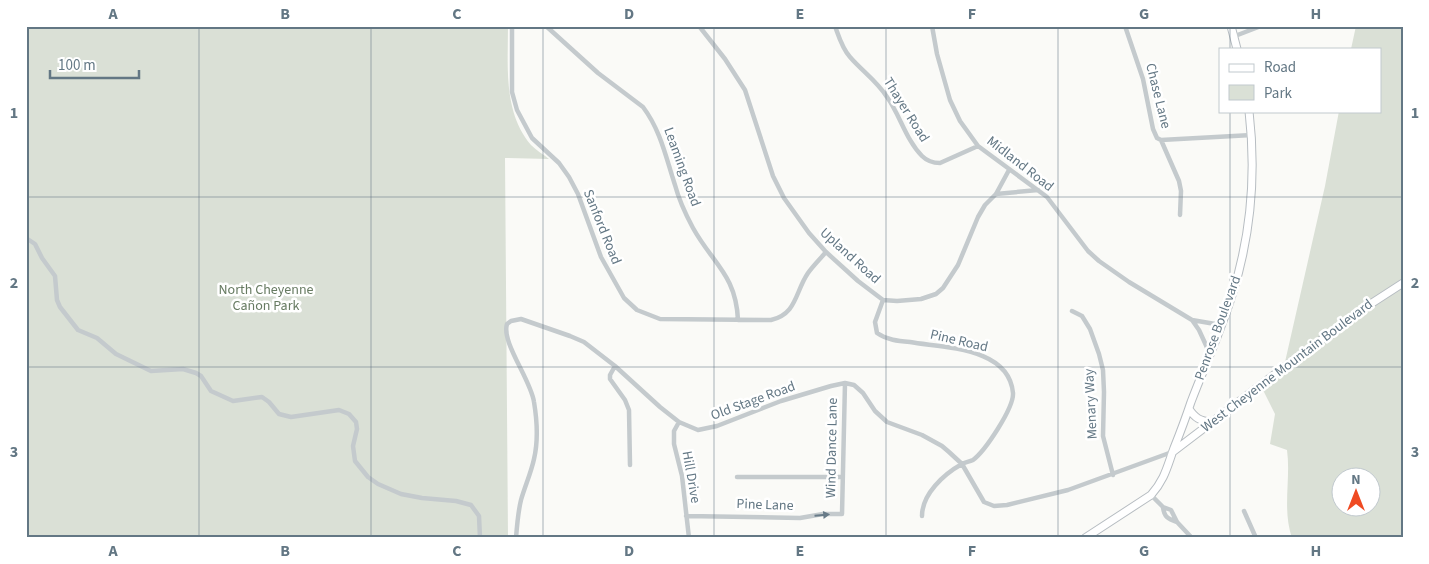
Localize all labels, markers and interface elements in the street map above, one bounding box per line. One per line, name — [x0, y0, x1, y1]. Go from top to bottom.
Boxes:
text: A — [107, 3, 118, 25]
text: B — [280, 3, 290, 25]
text: C — [452, 3, 462, 25]
text: D — [624, 3, 634, 25]
text: E — [796, 3, 804, 25]
text: F — [968, 3, 976, 25]
text: G — [1139, 3, 1149, 25]
text: H — [1311, 3, 1321, 25]
scale bar — [50, 48, 139, 80]
legend — [1219, 48, 1382, 112]
text: 100 m — [58, 55, 96, 76]
text: Road — [1264, 57, 1296, 78]
street label: Chase Lane — [1140, 61, 1176, 131]
street label: Thayer Road — [878, 74, 934, 146]
text: Park — [1264, 83, 1293, 104]
text: 1 — [10, 102, 18, 124]
text: 1 — [1411, 102, 1419, 124]
street label: Leaming Road — [658, 125, 706, 209]
street label: Midland Road — [982, 131, 1058, 197]
street label: Sanford Road — [578, 187, 626, 267]
street label: Upland Road — [815, 223, 885, 289]
text: 2 — [10, 272, 18, 294]
text: 2 — [1411, 272, 1419, 294]
street label: Penrose Boulevard — [1190, 273, 1246, 383]
park label: North Cheyenne Cañon Park — [219, 280, 314, 316]
street label: West Cheyenne Mountain Boulevard — [1197, 295, 1377, 437]
street label: Pine Road — [928, 325, 990, 357]
street label: Menary Way — [1079, 368, 1103, 440]
street label: Old Stage Road — [708, 376, 798, 426]
street label: Wind Dance Lane — [821, 398, 843, 498]
text: 3 — [10, 441, 18, 463]
text: 3 — [1411, 441, 1419, 463]
street label: Hill Drive — [677, 449, 705, 505]
north arrow — [1332, 466, 1382, 516]
text: N — [1351, 470, 1361, 490]
street label: Pine Lane — [736, 494, 794, 516]
one-way arrow — [815, 511, 831, 519]
text: A — [107, 540, 118, 562]
text: B — [280, 540, 290, 562]
text: C — [452, 540, 462, 562]
text: D — [624, 540, 634, 562]
text: E — [796, 540, 804, 562]
text: F — [968, 540, 976, 562]
text: G — [1139, 540, 1149, 562]
text: H — [1311, 540, 1321, 562]

